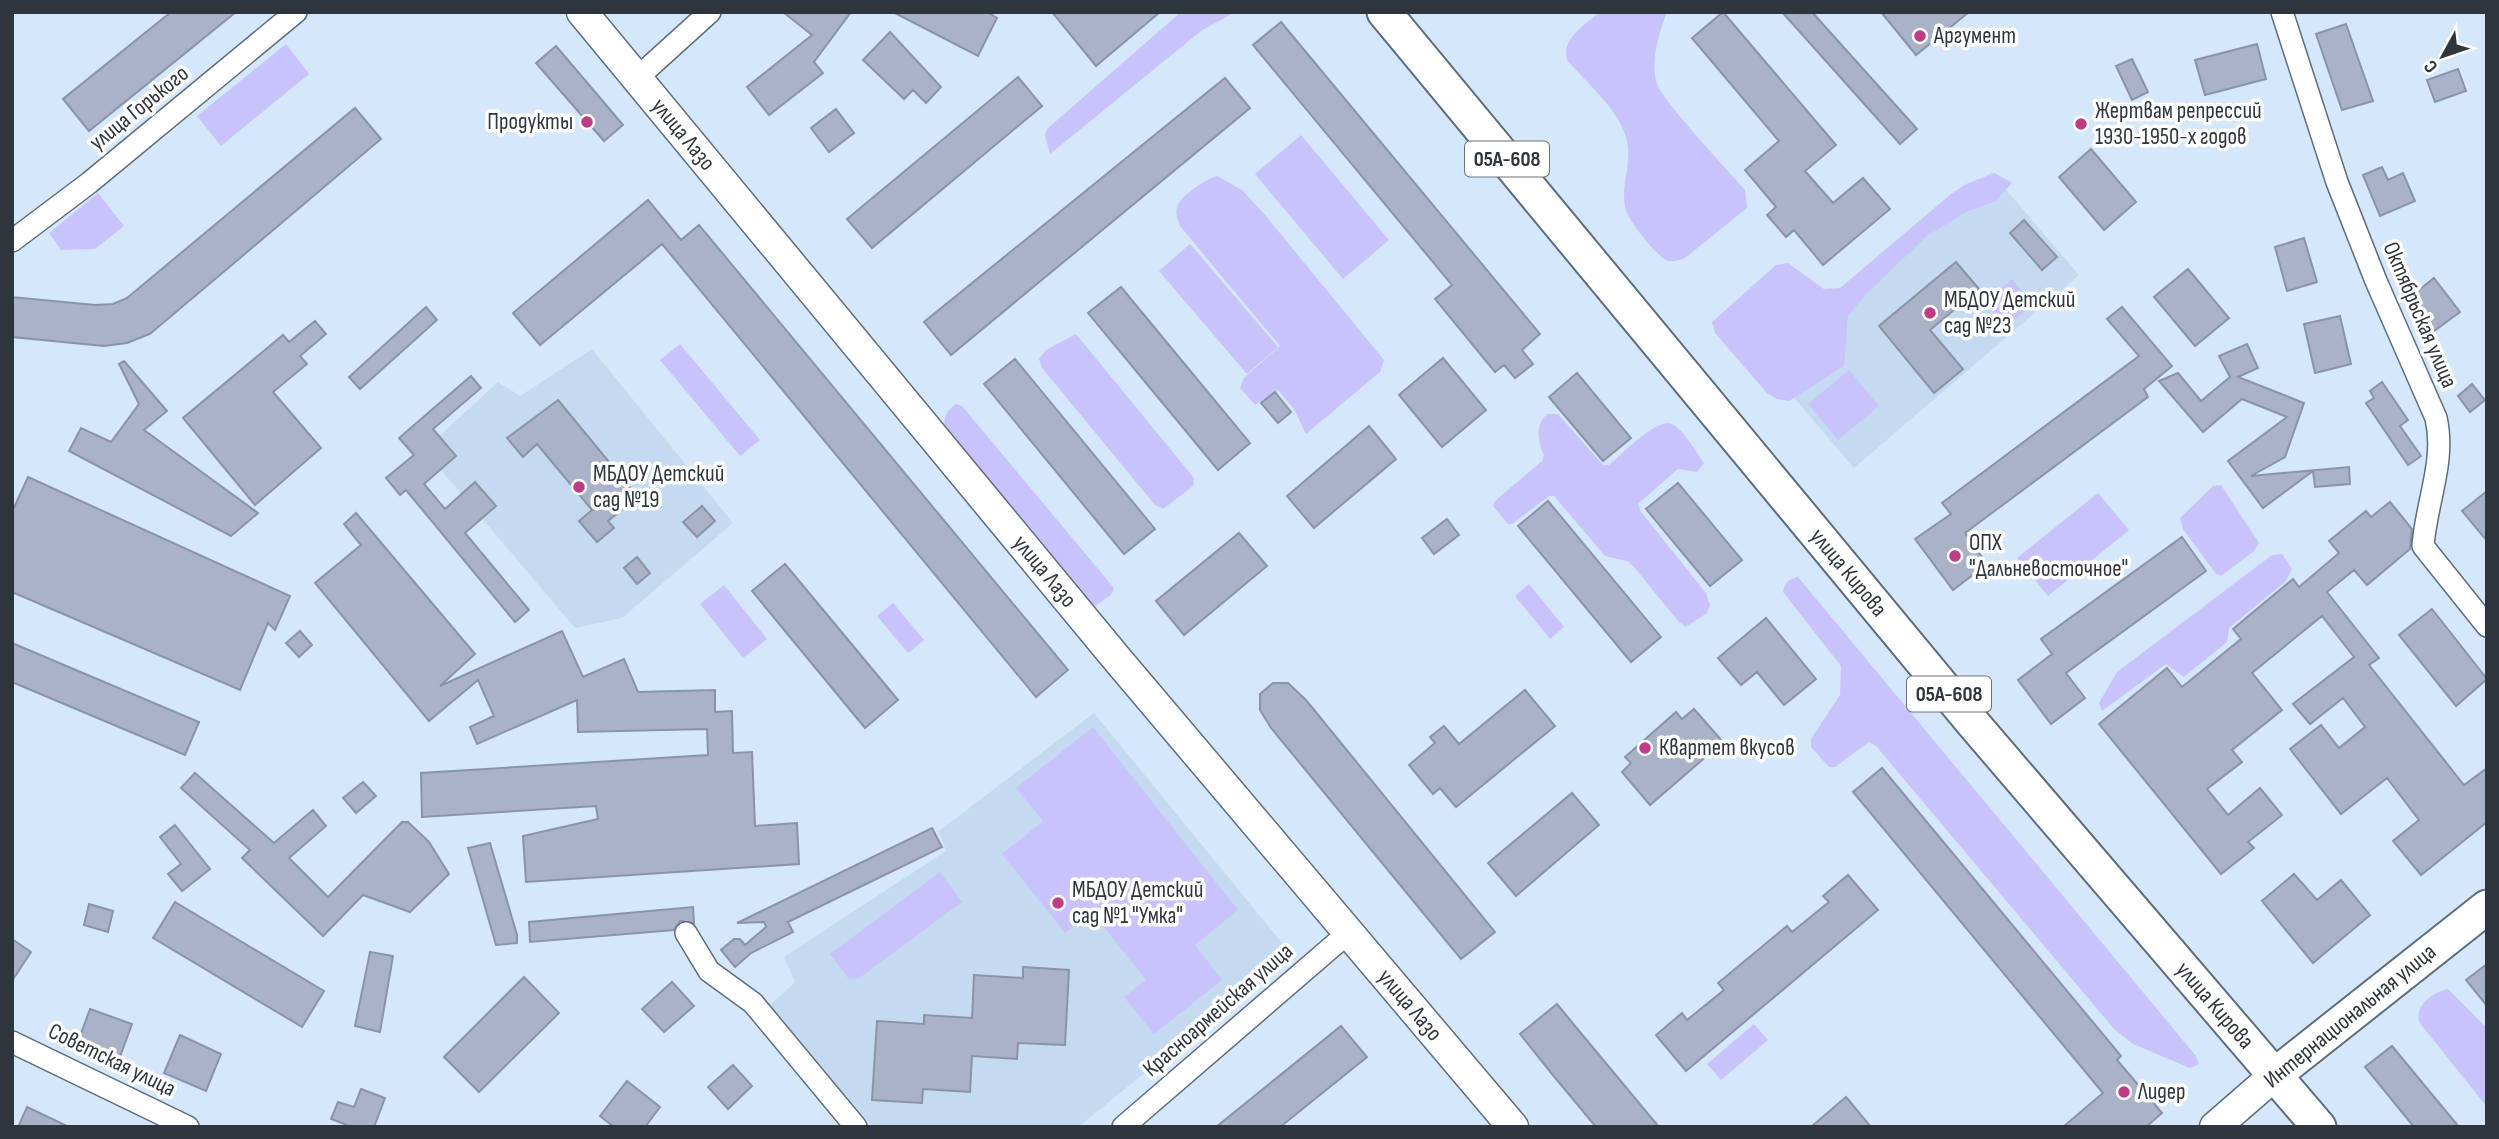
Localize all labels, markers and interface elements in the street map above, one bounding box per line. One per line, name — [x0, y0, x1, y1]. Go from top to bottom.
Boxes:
north arrow — [2408, 21, 2478, 91]
place label: Аргумент — [1933, 22, 2016, 50]
marker: Аргумент — [1912, 28, 1928, 44]
text: С — [2419, 55, 2443, 77]
street label: улица Горького — [84, 59, 194, 157]
street label: улица Лазо — [645, 93, 721, 176]
place label: Жертвам репрессий 1930-1950-х годов — [2095, 97, 2262, 151]
place label: Продукты — [487, 108, 573, 136]
marker: Продукты — [579, 114, 595, 130]
marker: Жертвам репрессий 1930-1950-х годов — [2073, 116, 2089, 132]
road number: 05А-608 — [1465, 142, 1549, 176]
street label: Октябрьская улица — [2377, 238, 2463, 392]
place label: МБДОУ Детский сад №23 — [1944, 286, 2075, 340]
marker: МБДОУ Детский сад №23 — [1922, 305, 1938, 321]
place label: МБДОУ Детский сад №19 — [593, 460, 724, 514]
marker: МБДОУ Детский сад №19 — [571, 479, 587, 495]
street label: улица Кирова — [1804, 523, 1893, 622]
place label: ОПХ "Дальневосточное" — [1969, 529, 2128, 583]
street label: улица Лазо — [1007, 530, 1083, 613]
marker: ОПХ "Дальневосточное" — [1947, 548, 1963, 564]
road number: 05А-608 — [1907, 676, 1991, 712]
place label: Квартет вкусов — [1659, 734, 1795, 762]
marker: Квартет вкусов — [1637, 740, 1653, 756]
place label: МБДОУ Детский сад №1 "Умка" — [1072, 876, 1203, 930]
marker: МБДОУ Детский сад №1 "Умка" — [1050, 895, 1066, 911]
street label: Красноармейская улица — [1137, 937, 1299, 1083]
street label: Интернациональная улица — [2258, 938, 2442, 1094]
street label: улица Кирова — [2170, 956, 2260, 1055]
street label: улица Лазо — [1372, 964, 1448, 1047]
street label: Советская улица — [44, 1017, 180, 1103]
place label: Лидер — [2137, 1078, 2186, 1106]
marker: Лидер — [2116, 1084, 2132, 1100]

